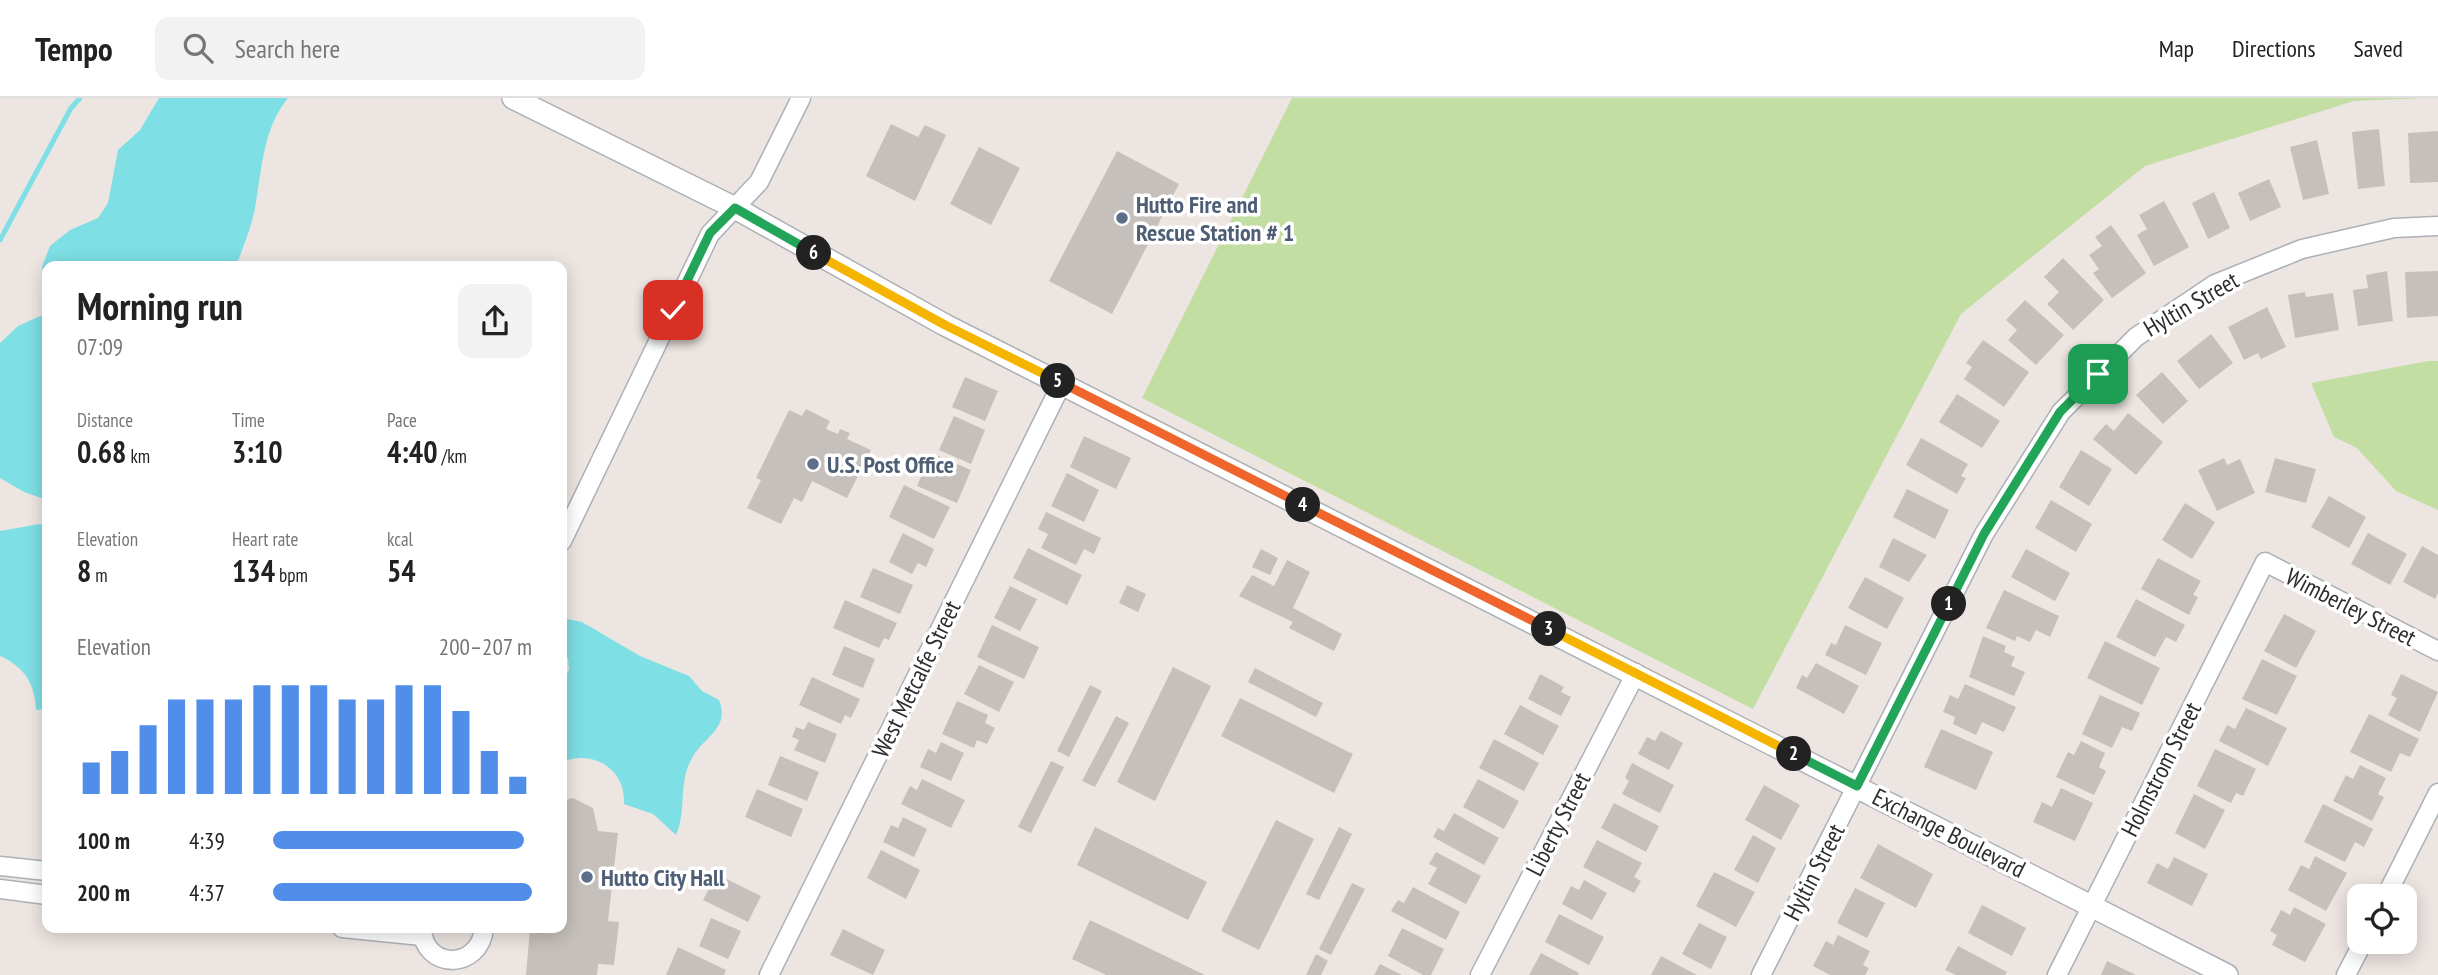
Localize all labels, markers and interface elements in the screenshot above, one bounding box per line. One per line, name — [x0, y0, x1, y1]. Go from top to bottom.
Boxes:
search box — [155, 17, 645, 80]
text: Tempo — [35, 27, 113, 70]
icon: search — [179, 29, 217, 67]
text: Search here — [235, 32, 340, 65]
text: Map — [2159, 33, 2194, 64]
text: Directions — [2232, 33, 2316, 64]
text: Saved — [2354, 33, 2403, 64]
place label: Hutto Fire and Rescue Station # 1 — [1136, 189, 1294, 248]
marker: Hutto Fire and Rescue Station # 1 — [1114, 210, 1130, 226]
pin: 6 — [796, 236, 832, 270]
text: 6 — [809, 240, 818, 264]
street label: Hyltin Street — [2138, 264, 2244, 344]
pin — [643, 280, 703, 340]
text: Morning run — [77, 281, 243, 330]
button: share — [458, 284, 532, 358]
icon: check — [654, 291, 692, 329]
text: 07:09 — [77, 332, 123, 361]
pin — [2068, 344, 2128, 404]
icon: arrive — [2079, 355, 2117, 393]
pin: 5 — [1040, 364, 1076, 398]
text: 5 — [1053, 368, 1062, 392]
text: Distance — [77, 408, 133, 432]
text: Time — [232, 408, 265, 432]
text: Pace — [387, 408, 417, 432]
text: 0.68 — [77, 432, 126, 471]
text: 3:10 — [232, 432, 283, 471]
text: 4:40 — [387, 432, 438, 471]
text: km — [126, 444, 150, 468]
text: /km — [438, 444, 467, 468]
place label: U.S. Post Office — [827, 449, 954, 480]
marker: U.S. Post Office — [805, 456, 821, 472]
pin: 4 — [1286, 488, 1320, 522]
text: 4 — [1298, 492, 1307, 516]
text: Elevation — [77, 527, 138, 551]
text: Heart rate — [232, 527, 298, 551]
text: kcal — [387, 527, 413, 551]
text: 8 — [77, 551, 91, 590]
text: 134 — [232, 551, 275, 590]
text: 54 — [387, 551, 416, 590]
street label: Wimberley Street — [2281, 561, 2422, 653]
text: m — [91, 563, 108, 587]
text: bpm — [275, 563, 308, 587]
pin: 1 — [1932, 587, 1966, 622]
text: 1 — [1944, 591, 1953, 615]
street label: West Metcalfe Street — [865, 595, 968, 763]
pin: 3 — [1532, 612, 1566, 646]
text: 3 — [1544, 616, 1553, 640]
text: Elevation — [77, 632, 151, 661]
text: 200–207 m — [439, 632, 532, 661]
street label: Holmstrom Street — [2114, 696, 2208, 841]
pin: 2 — [1776, 736, 1812, 772]
text: 2 — [1789, 741, 1798, 765]
street label: Liberty Street — [1519, 767, 1597, 881]
street label: Exchange Boulevard — [1867, 781, 2031, 885]
street label: Hyltin Street — [1776, 818, 1852, 926]
text: 100 m — [77, 826, 130, 855]
text: 4:39 — [189, 826, 225, 855]
place label: Hutto City Hall — [601, 862, 725, 893]
marker: Hutto City Hall — [579, 869, 595, 885]
text: 200 m — [77, 878, 130, 907]
text: 4:37 — [189, 878, 225, 907]
map controls — [2347, 884, 2417, 954]
button: locate — [2347, 884, 2417, 954]

